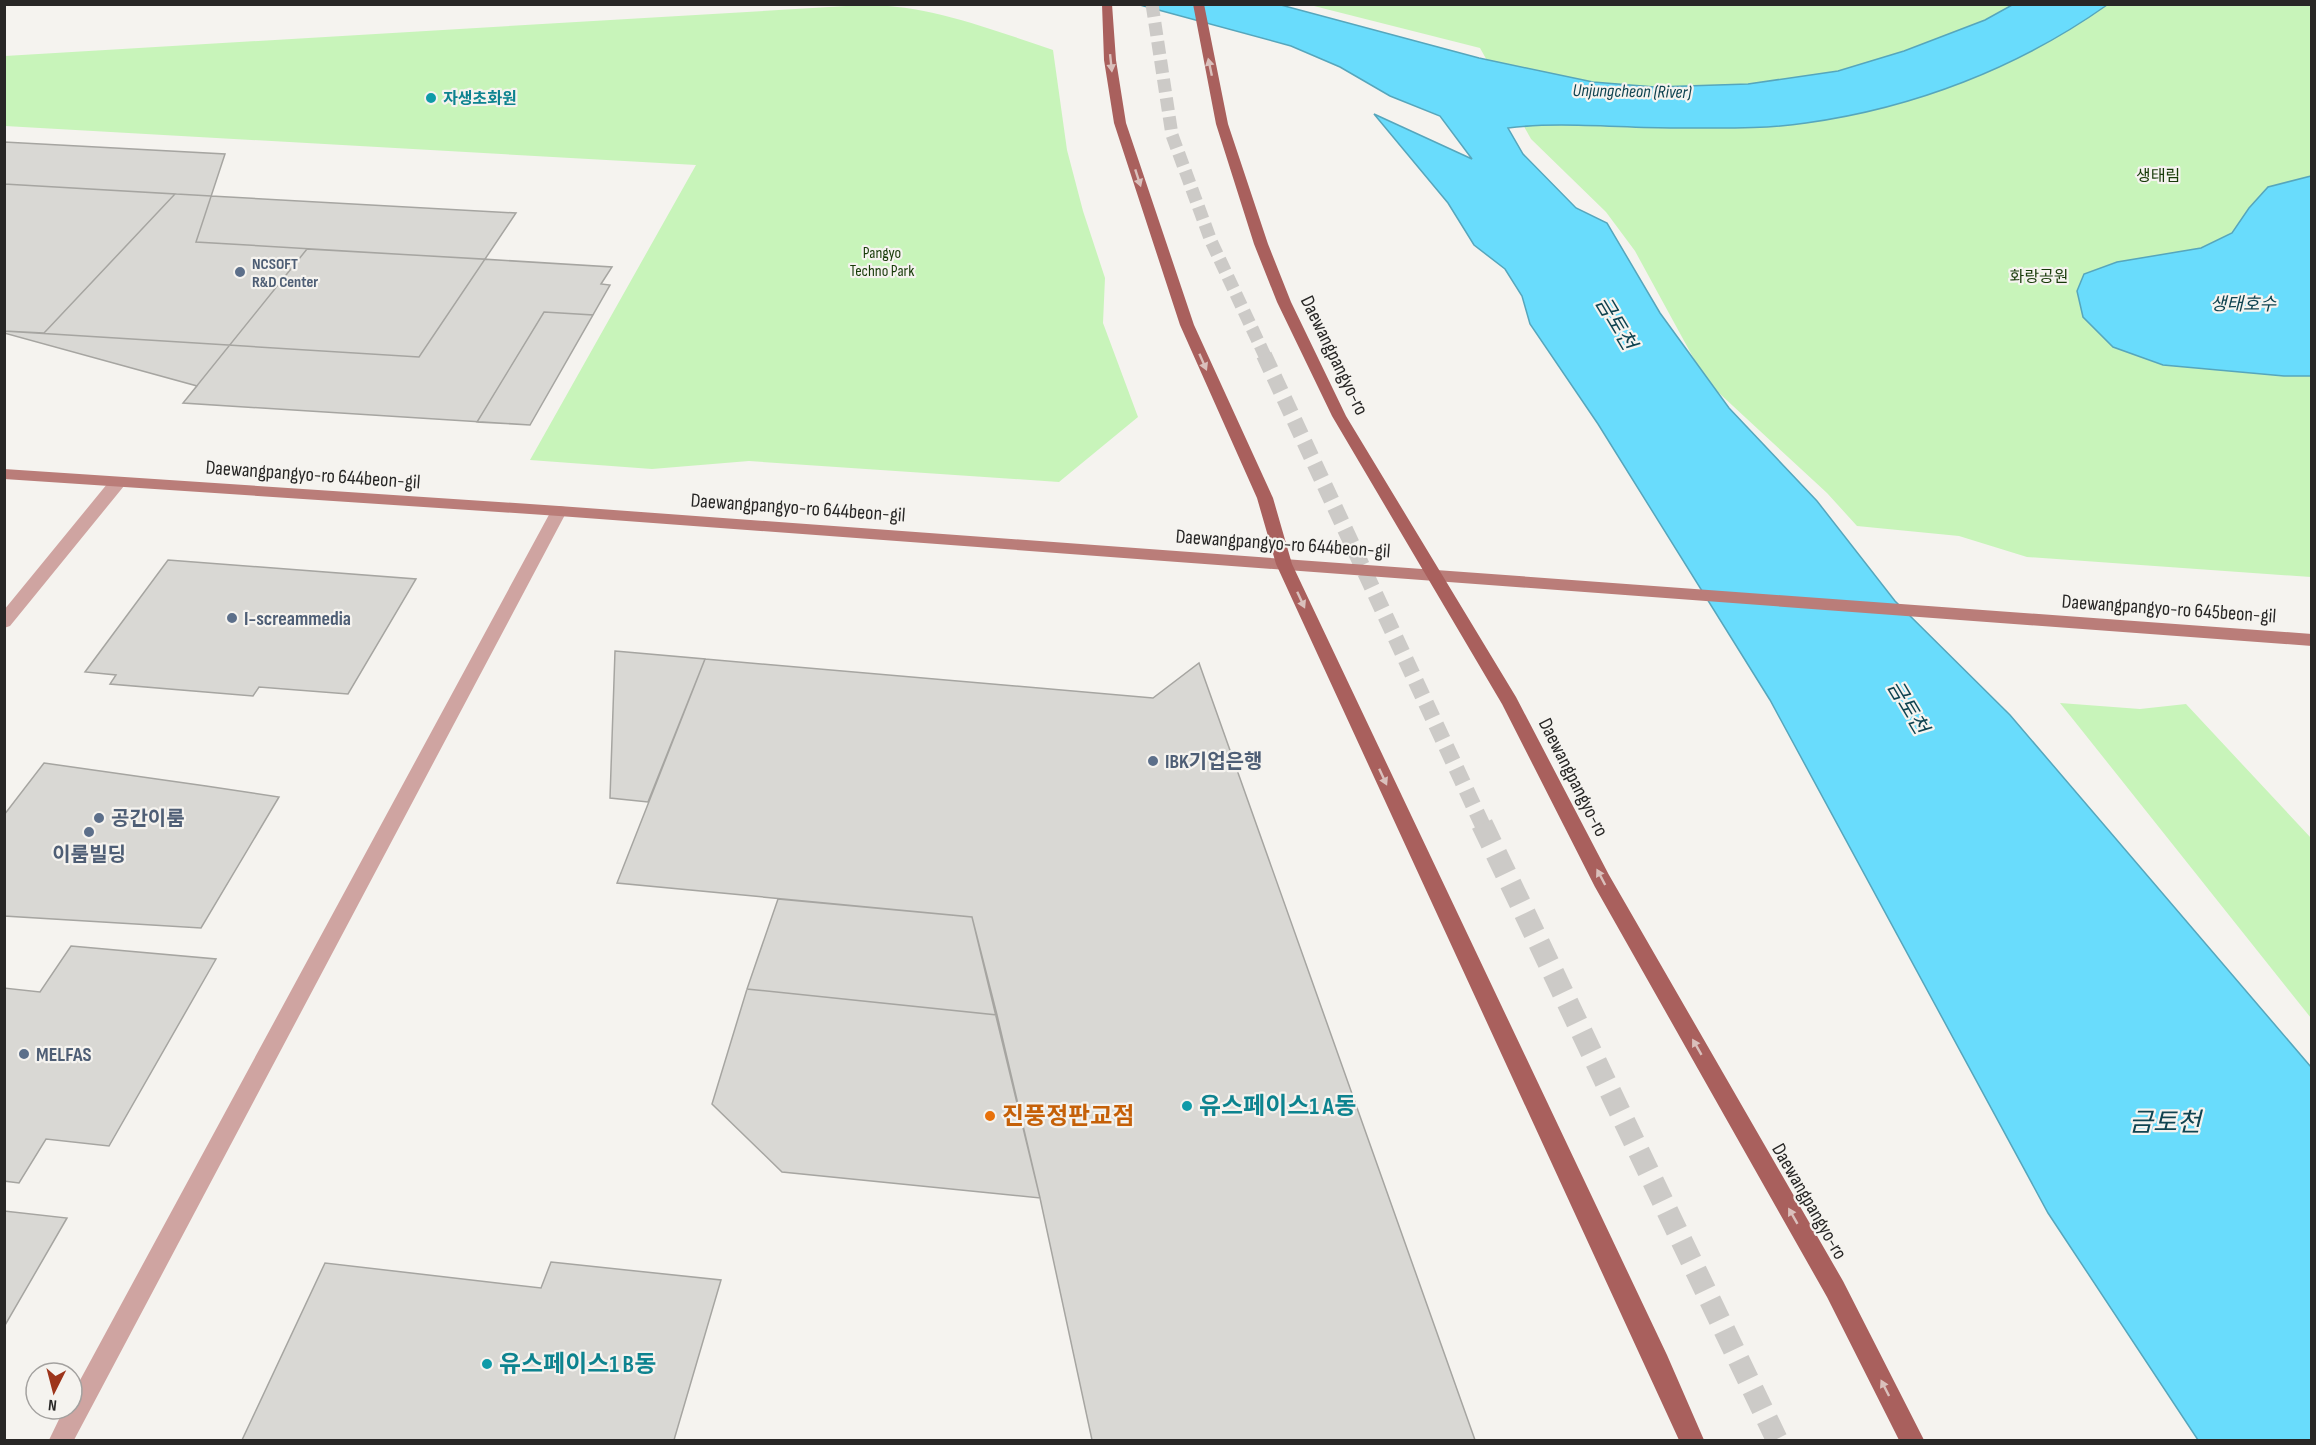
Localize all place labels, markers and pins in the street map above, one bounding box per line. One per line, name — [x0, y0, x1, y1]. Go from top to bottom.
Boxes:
place label: 자생초화원 — [443, 90, 517, 109]
marker: 자생초화원 — [424, 91, 438, 105]
place label: NCSOFT R&D Center — [252, 255, 318, 292]
marker: NCSOFT R&D Center — [233, 265, 247, 279]
place label: I-screammedia — [244, 607, 351, 631]
marker: I-screammedia — [225, 611, 239, 625]
place label: IBK기업은행 — [1165, 750, 1262, 774]
marker: IBK기업은행 — [1146, 754, 1160, 768]
place label: 공간이룸 — [111, 807, 185, 831]
marker: 공간이룸 — [92, 811, 106, 825]
marker: 이룸빌딩 — [82, 825, 96, 839]
place label: 이룸빌딩 — [52, 843, 126, 867]
place label: MELFAS — [36, 1043, 92, 1067]
marker: MELFAS — [17, 1047, 31, 1061]
place label: 유스페이스1 A동 — [1199, 1092, 1356, 1121]
marker: 유스페이스1 A동 — [1180, 1099, 1194, 1113]
place label: 진풍정판교점 — [1002, 1102, 1134, 1131]
marker: 진풍정판교점 — [983, 1109, 997, 1123]
place label: 유스페이스1 B동 — [499, 1350, 656, 1379]
marker: 유스페이스1 B동 — [480, 1357, 494, 1371]

